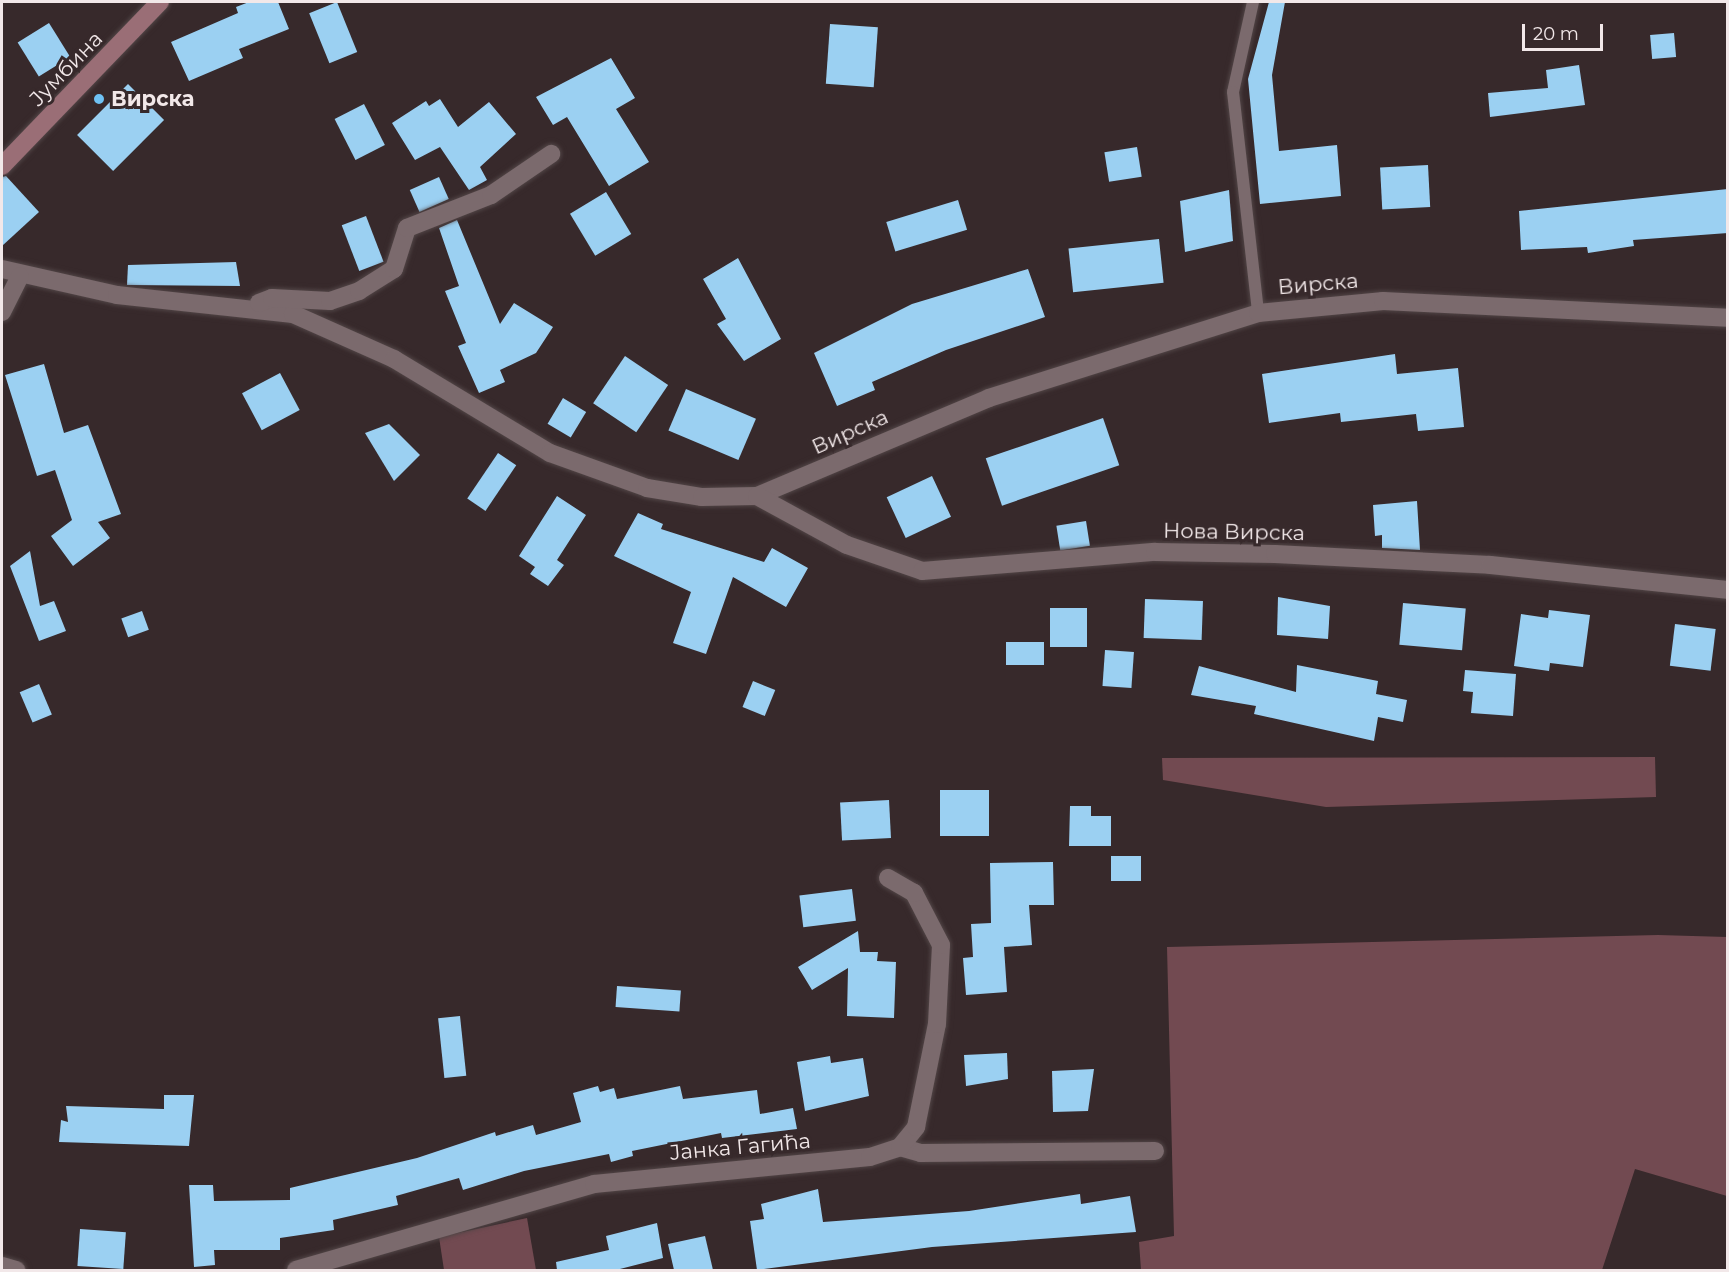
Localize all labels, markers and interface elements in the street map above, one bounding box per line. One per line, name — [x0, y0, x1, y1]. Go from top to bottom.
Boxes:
scale bar — [1525, 12, 1606, 50]
text: 20 m — [1533, 23, 1579, 45]
street label: Јумбина — [24, 26, 108, 112]
place label: Вирска — [111, 86, 195, 112]
marker: Вирска — [92, 92, 106, 106]
street label: Вирска — [1277, 268, 1359, 300]
street label: Вирска — [808, 404, 892, 460]
street label: Нова Вирска — [1163, 518, 1305, 546]
street label: Јанка Гагића — [668, 1128, 812, 1166]

